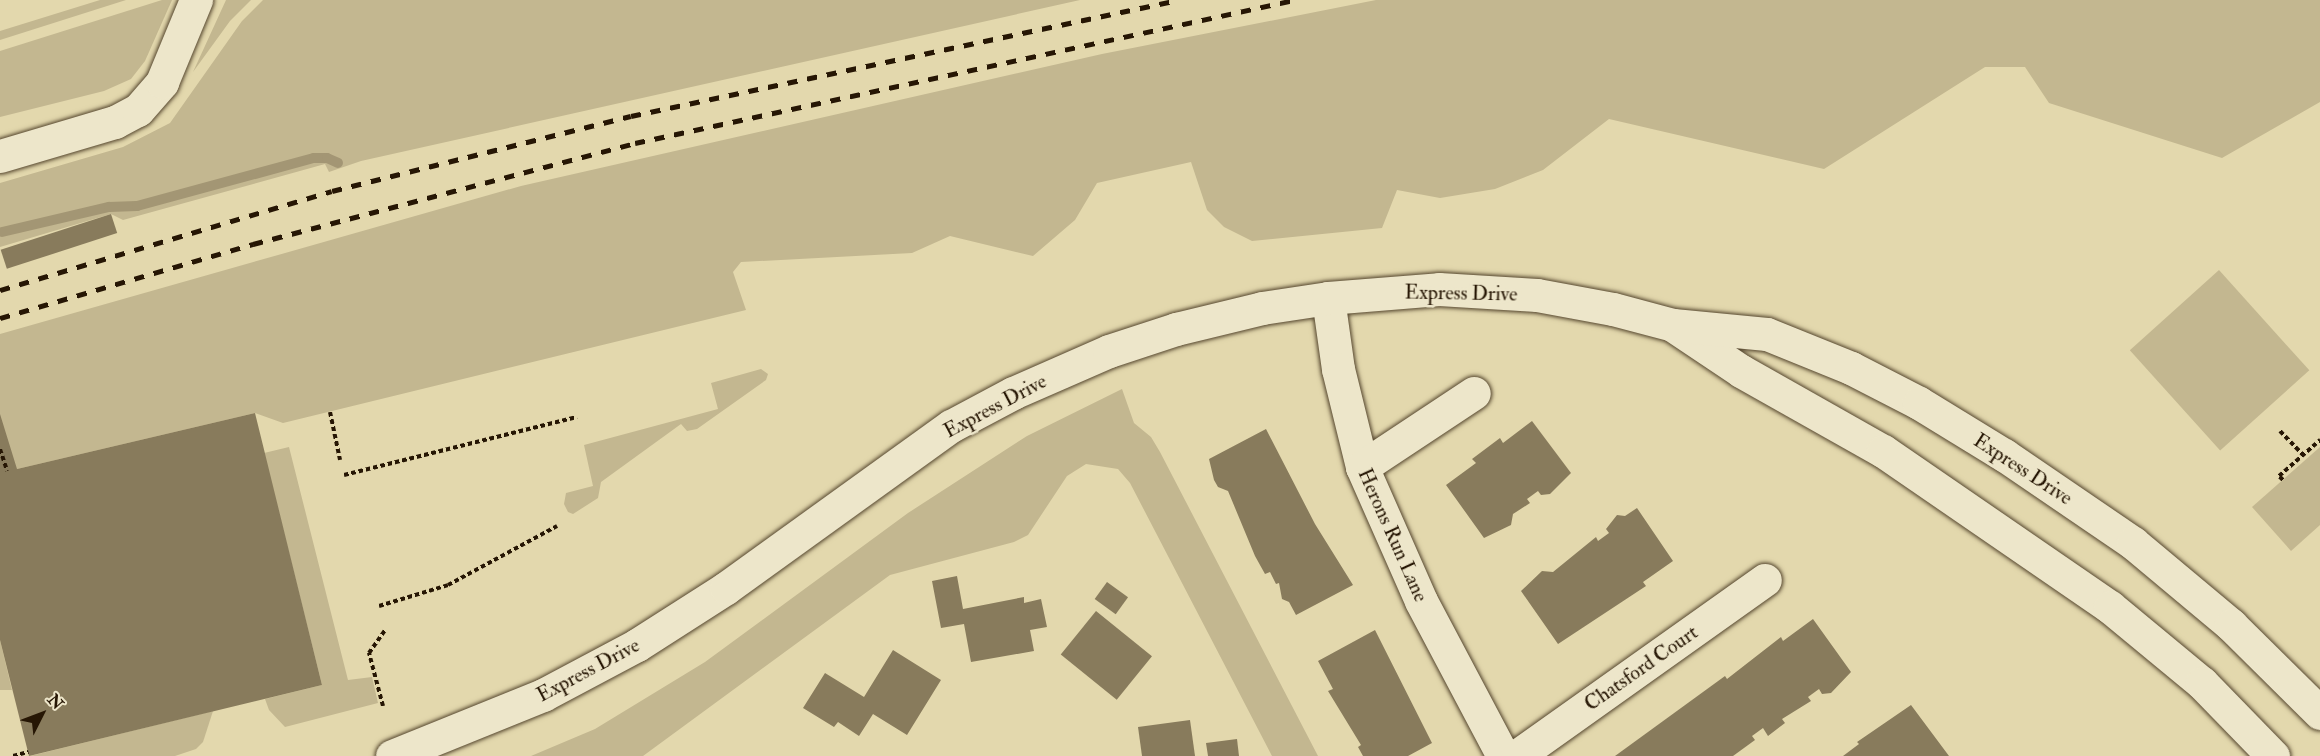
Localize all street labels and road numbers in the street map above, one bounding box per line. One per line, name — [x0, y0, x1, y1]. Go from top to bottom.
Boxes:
street label: Express Drive — [1404, 280, 1518, 306]
street label: Express Drive — [940, 369, 1050, 443]
street label: Express Drive — [1969, 428, 2077, 510]
street label: Herons Run Lane — [1353, 465, 1433, 605]
street label: Chatsford Court — [1580, 620, 1702, 716]
street label: Express Drive — [533, 633, 643, 707]

